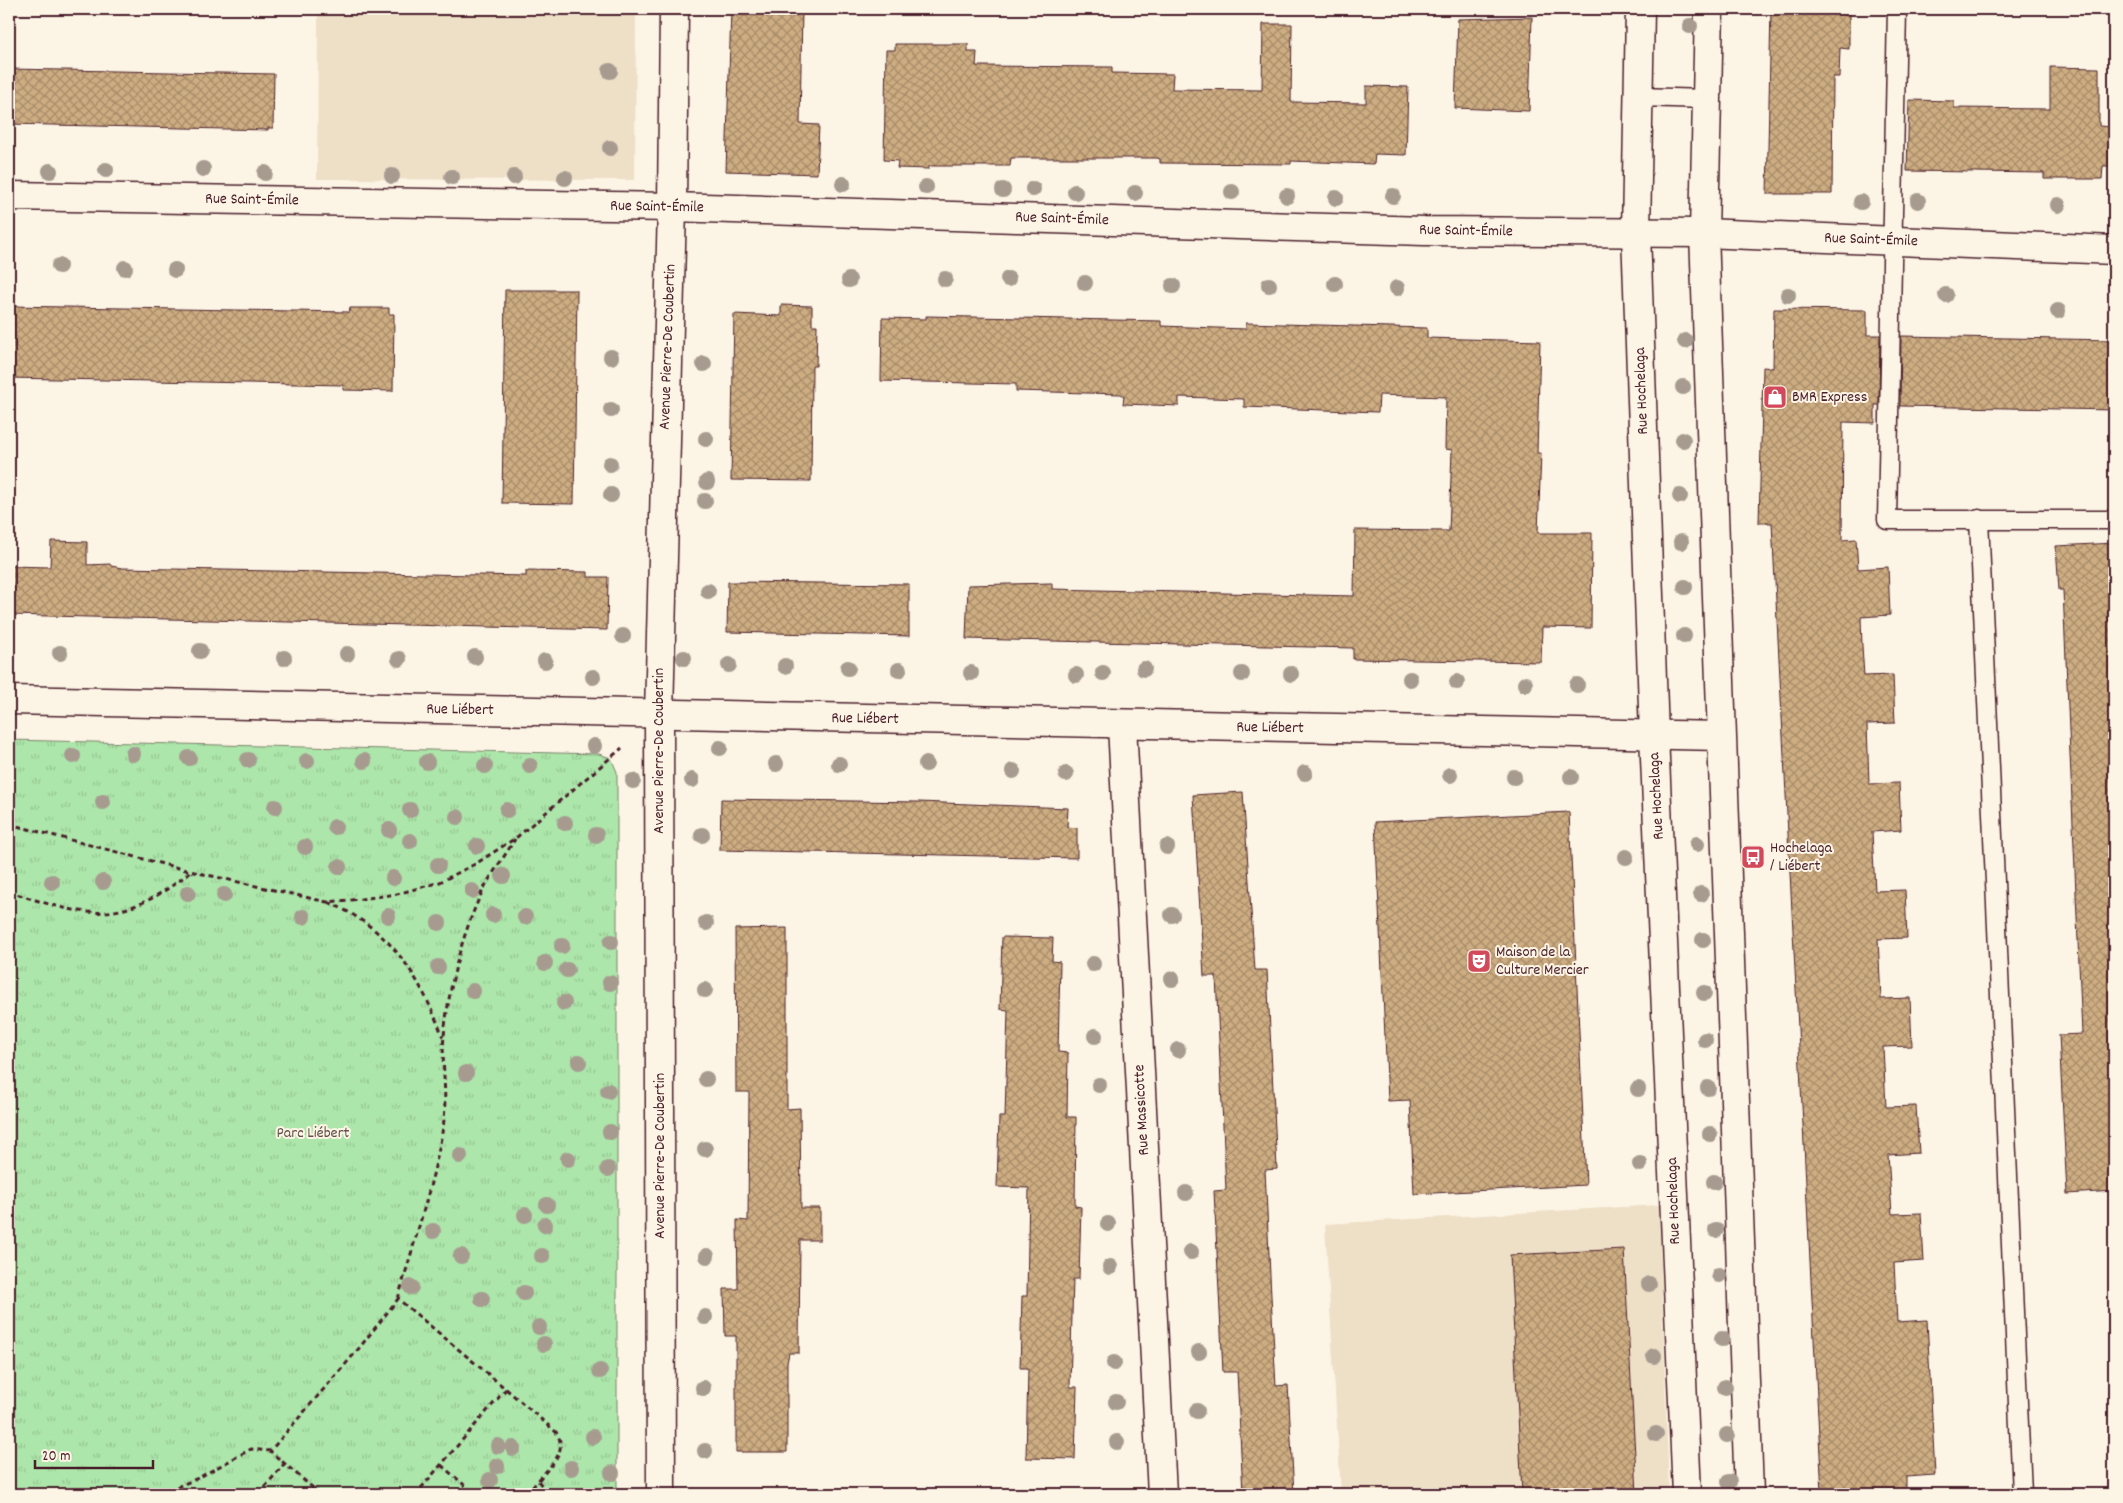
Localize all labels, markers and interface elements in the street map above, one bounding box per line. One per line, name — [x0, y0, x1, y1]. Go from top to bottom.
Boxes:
street label: Rue Saint-Émile — [205, 188, 299, 212]
street label: Rue Saint-Émile — [610, 195, 704, 219]
street label: Rue Saint-Émile — [1015, 206, 1109, 232]
street label: Rue Saint-Émile — [1419, 219, 1513, 243]
street label: Rue Saint-Émile — [1824, 227, 1918, 253]
street label: Avenue Pierre-De Coubertin — [654, 264, 682, 430]
street label: Rue Hochelaga — [1629, 346, 1655, 435]
shop icon: BMR Express — [1762, 384, 1788, 410]
place label: BMR Express — [1792, 386, 1868, 409]
street label: Avenue Pierre-De Coubertin — [648, 668, 671, 834]
street label: Rue Liébert — [426, 698, 494, 722]
street label: Rue Liébert — [831, 707, 899, 731]
street label: Rue Liébert — [1236, 716, 1304, 740]
street label: Rue Hochelaga — [1643, 751, 1671, 840]
place label: Hochelaga / Liébert — [1770, 837, 1832, 878]
bus stop icon: Hochelaga / Liébert — [1740, 844, 1766, 870]
place label: Maison de la Culture Mercier — [1496, 941, 1589, 982]
theatre icon: Maison de la Culture Mercier — [1466, 948, 1492, 974]
street label: Rue Massicotte — [1128, 1064, 1156, 1156]
street label: Avenue Pierre-De Coubertin — [649, 1073, 672, 1239]
park label: Parc Liébert — [277, 1122, 350, 1145]
street label: Rue Hochelaga — [1661, 1156, 1687, 1245]
scale bar — [35, 1438, 152, 1470]
text: 20 m — [42, 1446, 70, 1468]

